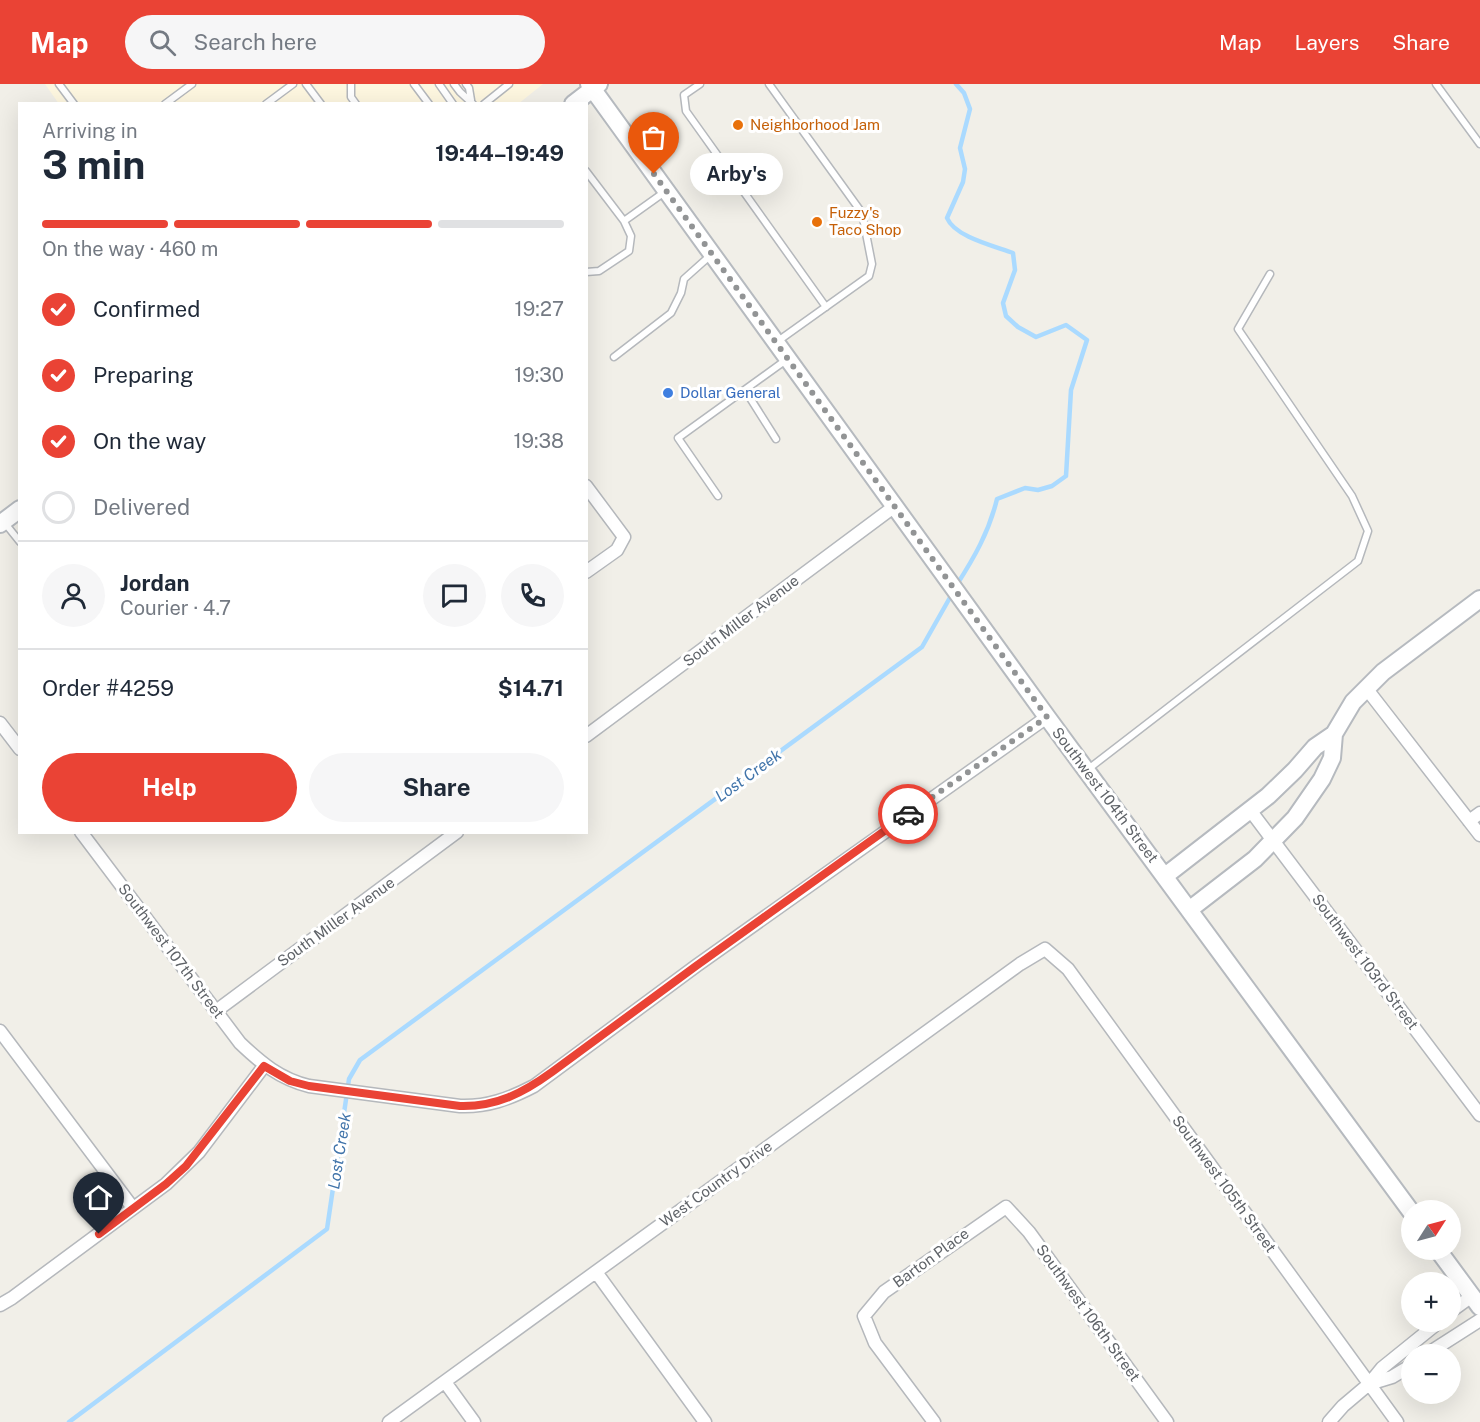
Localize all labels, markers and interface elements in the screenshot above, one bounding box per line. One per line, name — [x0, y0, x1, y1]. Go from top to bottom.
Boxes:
search box — [125, 15, 545, 69]
text: Map — [30, 26, 89, 59]
icon: search — [146, 26, 179, 59]
text: Search here — [194, 29, 317, 55]
text: Map — [1219, 30, 1262, 55]
text: Layers — [1295, 30, 1359, 55]
text: Share — [1392, 30, 1450, 55]
pin — [628, 112, 679, 174]
place label: Neighborhood Jam — [750, 116, 880, 133]
marker: Neighborhood Jam — [731, 118, 745, 132]
text: Arriving in — [42, 119, 137, 143]
icon: bag — [637, 121, 670, 154]
text: 19:44–19:49 — [435, 140, 564, 166]
text: 3 min — [42, 142, 145, 188]
callout: Arby's — [690, 153, 783, 195]
text: Arby's — [706, 162, 767, 186]
place label: Fuzzy's Taco Shop — [829, 204, 902, 238]
marker: Fuzzy's Taco Shop — [810, 215, 824, 229]
text: On the way · 460 m — [42, 237, 218, 261]
icon: check — [42, 293, 75, 326]
text: Confirmed — [93, 296, 200, 322]
text: 19:27 — [515, 297, 564, 321]
icon: check — [42, 359, 75, 392]
text: Preparing — [93, 362, 194, 388]
text: 19:30 — [514, 363, 564, 387]
place label: Dollar General — [680, 384, 781, 401]
marker: Dollar General — [661, 386, 675, 400]
icon: check — [42, 425, 75, 458]
text: On the way — [93, 428, 206, 454]
text: 19:38 — [513, 429, 564, 453]
text: Delivered — [93, 494, 190, 520]
button: person — [42, 564, 105, 627]
button: chat — [423, 564, 486, 627]
button: phone — [501, 564, 564, 627]
text: Jordan — [120, 570, 189, 596]
street label: South Miller Avenue — [679, 572, 802, 670]
text: Courier · 4.7 — [120, 596, 231, 620]
text: Order #4259 — [42, 675, 174, 701]
text: $14.71 — [498, 675, 564, 701]
street label: Southwest 104th Street — [1049, 724, 1162, 866]
water label: Lost Creek — [711, 745, 785, 806]
button: Help — [42, 753, 297, 822]
button: Share — [309, 753, 564, 822]
courier — [878, 784, 938, 844]
icon: car — [892, 798, 925, 831]
street label: South Miller Avenue — [274, 873, 398, 970]
street label: Southwest 107th Street — [115, 880, 228, 1022]
street label: Southwest 103rd Street — [1309, 891, 1422, 1033]
water label: Lost Creek — [324, 1111, 355, 1191]
street label: Southwest 105th Street — [1169, 1112, 1280, 1256]
street label: West Country Drive — [656, 1137, 775, 1230]
pin — [73, 1172, 124, 1234]
icon: home — [82, 1181, 115, 1214]
north arrow — [1401, 1200, 1461, 1260]
map controls — [1401, 1200, 1461, 1404]
street label: Barton Place — [890, 1224, 972, 1291]
street label: Southwest 106th Street — [1033, 1241, 1144, 1384]
button: + — [1401, 1272, 1461, 1332]
button: − — [1401, 1344, 1461, 1404]

